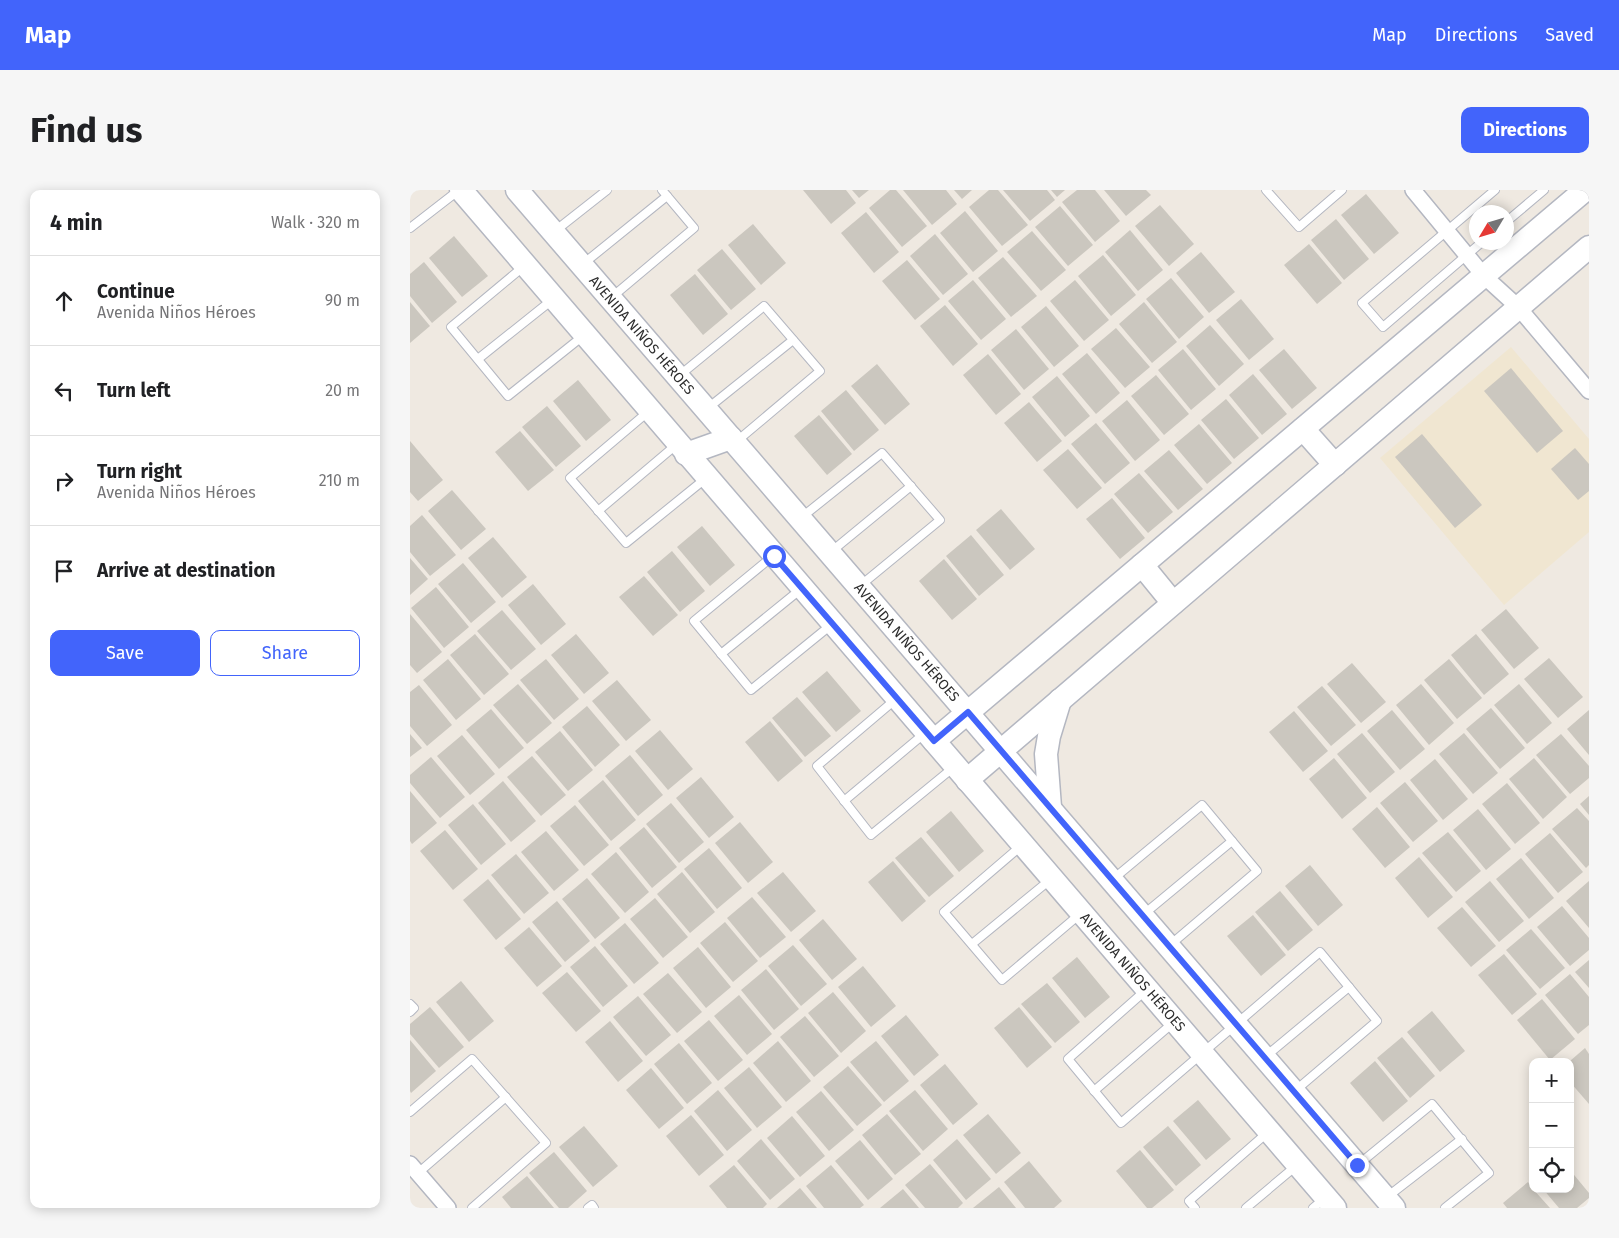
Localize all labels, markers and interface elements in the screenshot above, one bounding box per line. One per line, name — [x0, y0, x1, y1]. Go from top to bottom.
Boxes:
text: Map — [25, 21, 71, 49]
text: Map — [1372, 24, 1407, 46]
text: Directions — [1435, 24, 1517, 46]
text: Saved — [1545, 24, 1594, 46]
button: Directions — [1461, 107, 1589, 153]
text: Find us — [30, 109, 142, 151]
north arrow — [1469, 205, 1514, 250]
text: 4 min — [50, 210, 103, 236]
text: Walk · 320 m — [271, 213, 360, 232]
street label: AVENIDA NIÑOS HÉROES — [585, 272, 699, 398]
text: Continue — [97, 280, 175, 303]
icon: ahead — [50, 287, 78, 315]
text: 90 m — [325, 291, 360, 310]
text: Avenida Niños Héroes — [97, 303, 256, 322]
icon: left — [50, 377, 78, 405]
text: Turn left — [97, 379, 171, 402]
text: 20 m — [325, 381, 360, 400]
text: Turn right — [97, 460, 182, 483]
icon: right — [50, 467, 78, 495]
text: 210 m — [319, 471, 360, 490]
text: Avenida Niños Héroes — [97, 483, 256, 502]
route start — [763, 545, 786, 568]
icon: arrive — [50, 557, 78, 585]
text: Arrive at destination — [97, 559, 276, 582]
street label: AVENIDA NIÑOS HÉROES — [850, 579, 964, 705]
button: Save — [50, 630, 200, 676]
button: Share — [210, 630, 360, 676]
street label: AVENIDA NIÑOS HÉROES — [1076, 909, 1190, 1035]
map controls — [1529, 1058, 1574, 1193]
button: + — [1529, 1058, 1574, 1103]
button: − — [1529, 1103, 1574, 1148]
button: locate — [1529, 1148, 1574, 1193]
route end — [1346, 1154, 1369, 1177]

